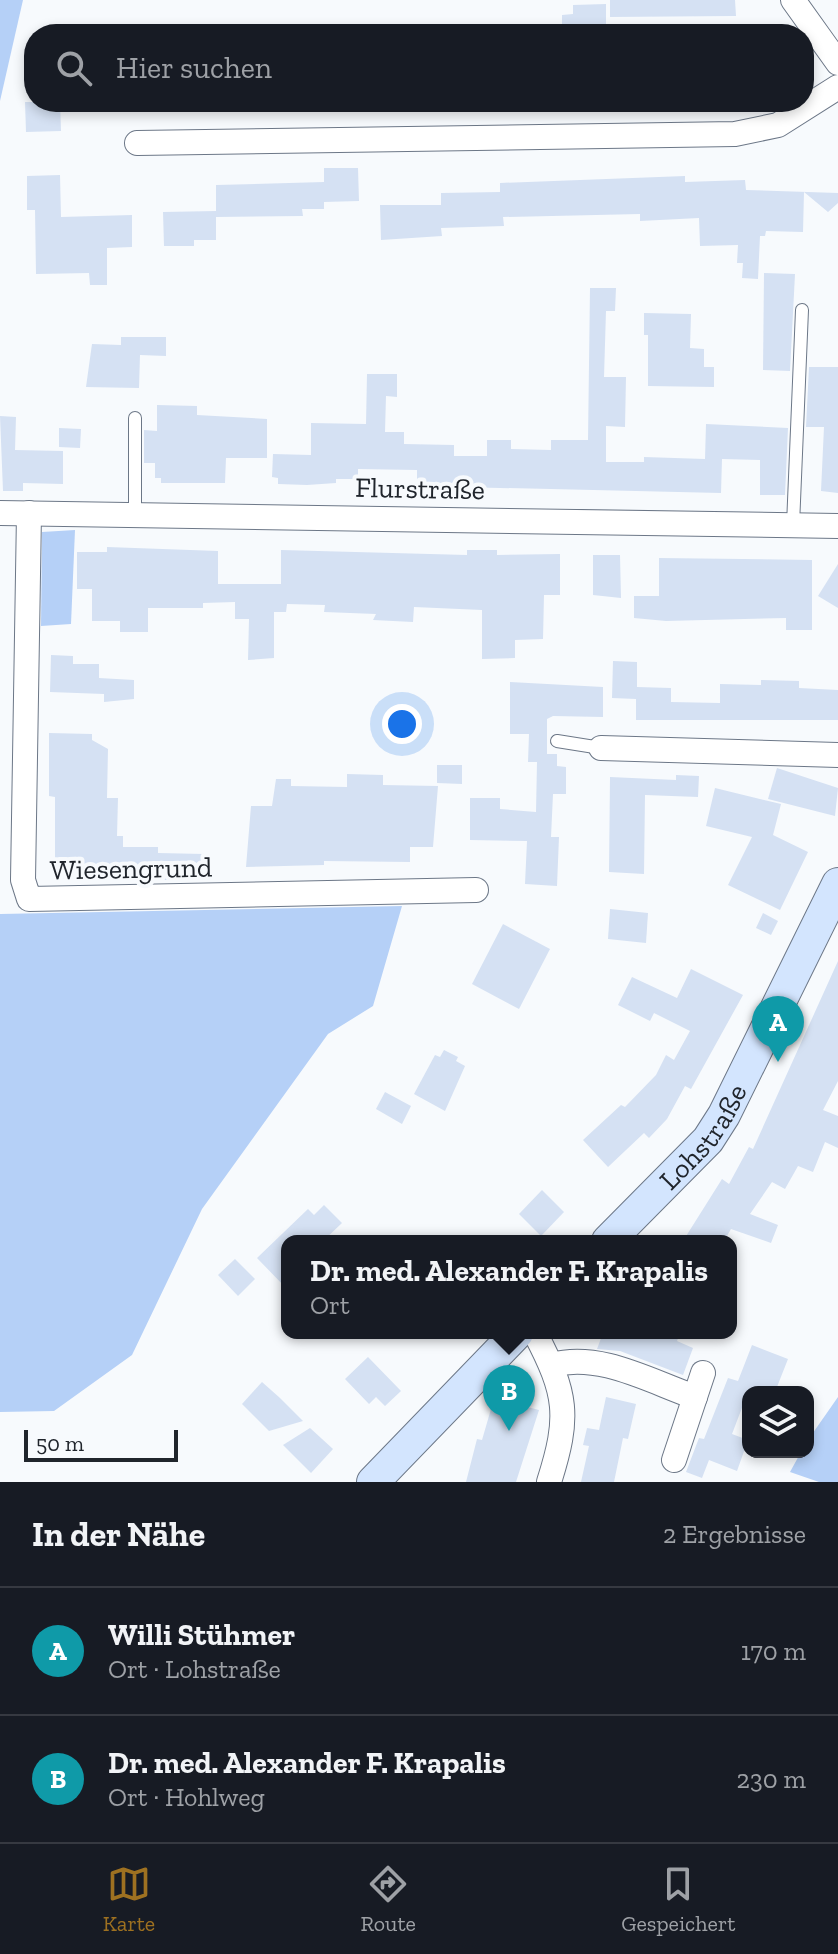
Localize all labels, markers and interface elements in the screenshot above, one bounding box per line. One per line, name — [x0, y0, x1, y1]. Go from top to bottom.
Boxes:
search box — [24, 24, 814, 112]
icon: search — [52, 46, 96, 90]
text: Hier suchen — [116, 50, 272, 86]
street label: Flurstraße — [355, 471, 485, 506]
your location — [382, 704, 422, 744]
street label: Wiesengrund — [50, 851, 212, 886]
pin: A — [752, 996, 804, 1062]
street label: Lohstraße — [653, 1079, 754, 1196]
popup — [281, 1235, 737, 1339]
text: Dr. med. Alexander F. Krapalis — [310, 1253, 708, 1289]
text: Ort — [310, 1289, 350, 1321]
pin: B — [483, 1365, 535, 1431]
map controls — [742, 1386, 814, 1458]
button: layers — [742, 1386, 814, 1458]
scale bar — [24, 1426, 178, 1462]
text: 50 m — [36, 1430, 84, 1457]
text: In der Nähe — [32, 1514, 205, 1555]
text: 2 Ergebnisse — [663, 1518, 806, 1550]
text: Willi Stühmer — [108, 1617, 295, 1653]
text: A — [49, 1635, 67, 1667]
text: 170 m — [741, 1635, 806, 1667]
text: Ort · Lohstraße — [108, 1653, 281, 1685]
text: Dr. med. Alexander F. Krapalis — [108, 1745, 506, 1781]
text: B — [50, 1763, 66, 1795]
text: 230 m — [737, 1763, 806, 1795]
text: Ort · Hohlweg — [108, 1781, 265, 1813]
tab: Karte — [103, 1862, 155, 1937]
tab: Route — [361, 1862, 416, 1937]
tab: Gespeichert — [621, 1862, 735, 1937]

